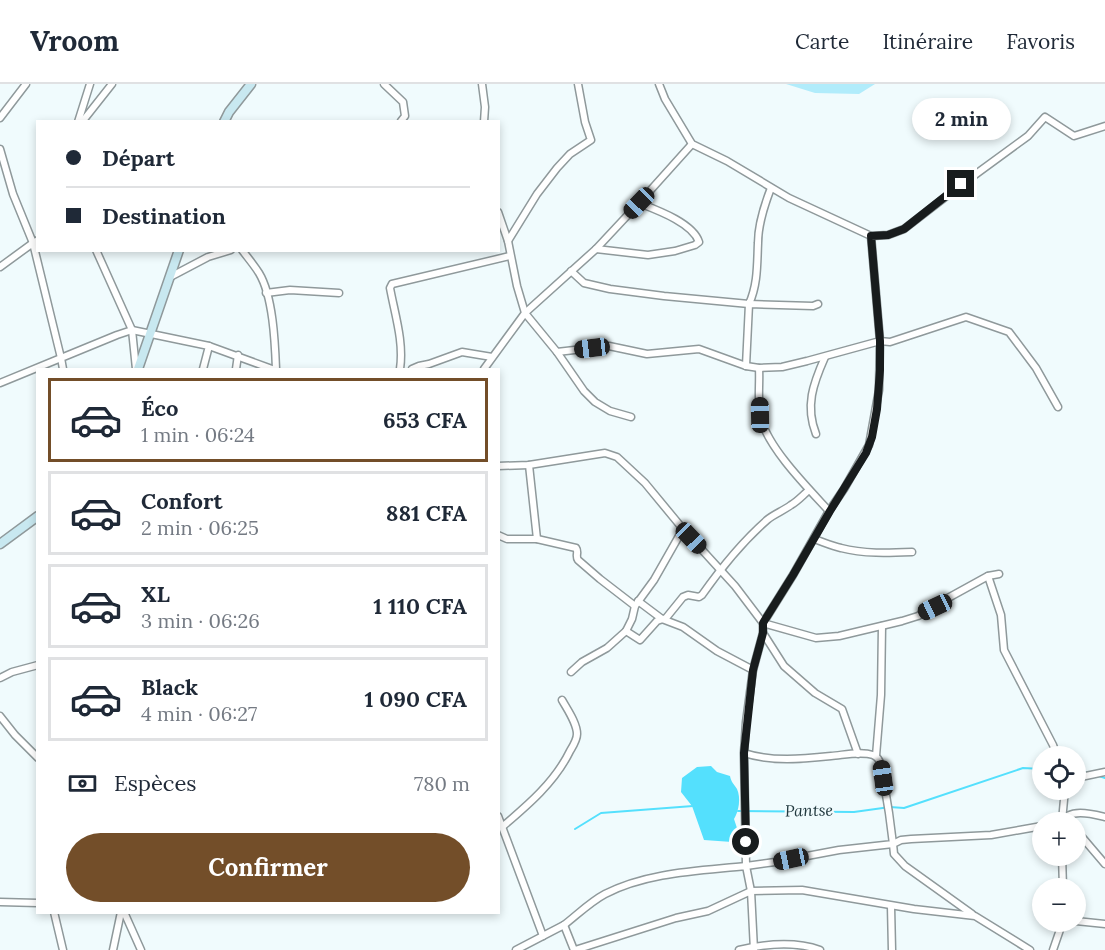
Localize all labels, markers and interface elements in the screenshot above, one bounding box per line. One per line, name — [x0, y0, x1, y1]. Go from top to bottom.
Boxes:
text: Vroom — [30, 23, 119, 59]
text: Carte — [795, 28, 849, 55]
text: Itinéraire — [882, 28, 973, 55]
text: Favoris — [1006, 28, 1075, 55]
callout: 2 min — [912, 97, 1010, 139]
text: 2 min — [935, 106, 988, 131]
text: Départ — [102, 144, 175, 172]
route end — [947, 170, 974, 197]
car — [620, 184, 658, 222]
text: Destination — [102, 202, 226, 230]
car — [573, 337, 611, 359]
icon: car — [69, 393, 123, 447]
text: Éco — [141, 394, 178, 422]
car — [751, 397, 769, 433]
text: 653 CFA — [383, 406, 467, 434]
text: 1 min · 06:24 — [141, 422, 255, 447]
icon: car — [69, 486, 123, 540]
text: Confort — [141, 487, 223, 515]
text: 881 CFA — [386, 499, 467, 527]
text: 2 min · 06:25 — [141, 515, 259, 540]
car — [672, 519, 710, 557]
icon: car — [69, 579, 123, 633]
text: XL — [141, 580, 170, 608]
car — [915, 591, 955, 623]
text: 1 110 CFA — [373, 592, 467, 620]
text: 3 min · 06:26 — [141, 608, 260, 633]
icon: car — [69, 672, 123, 726]
text: Black — [141, 673, 198, 701]
text: 1 090 CFA — [365, 685, 467, 713]
text: 4 min · 06:27 — [141, 701, 257, 726]
map controls — [1032, 746, 1086, 932]
button: locate — [1032, 746, 1086, 800]
car — [872, 759, 894, 797]
icon: cash — [66, 767, 99, 800]
text: Espèces — [114, 769, 197, 797]
text: 780 m — [414, 771, 470, 796]
water label: Pantse — [785, 800, 834, 820]
button: + — [1032, 812, 1086, 866]
route start — [732, 828, 759, 855]
button: Confirmer — [66, 833, 470, 902]
car — [772, 846, 810, 872]
button: − — [1032, 878, 1086, 932]

